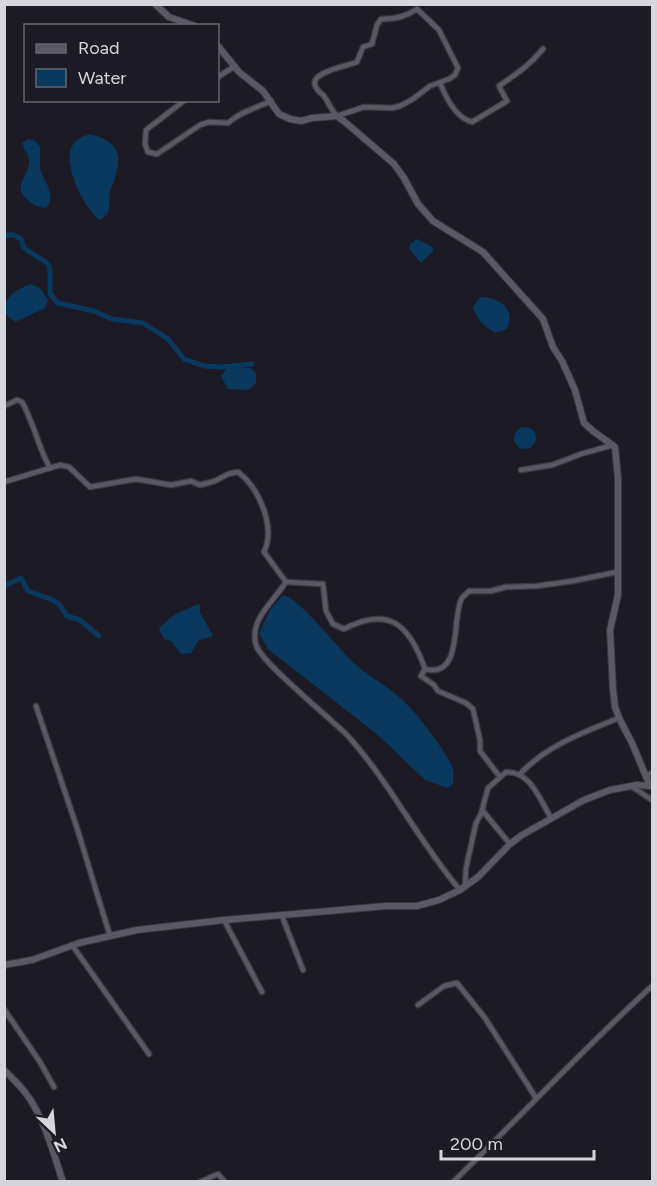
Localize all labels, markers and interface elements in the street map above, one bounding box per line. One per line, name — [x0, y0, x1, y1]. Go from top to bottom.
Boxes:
legend — [24, 24, 219, 102]
text: Road — [78, 37, 119, 59]
text: Water — [78, 67, 126, 89]
north arrow — [24, 1102, 84, 1162]
scale bar — [441, 1123, 594, 1161]
text: 200 m — [450, 1133, 503, 1155]
text: N — [51, 1134, 70, 1156]

